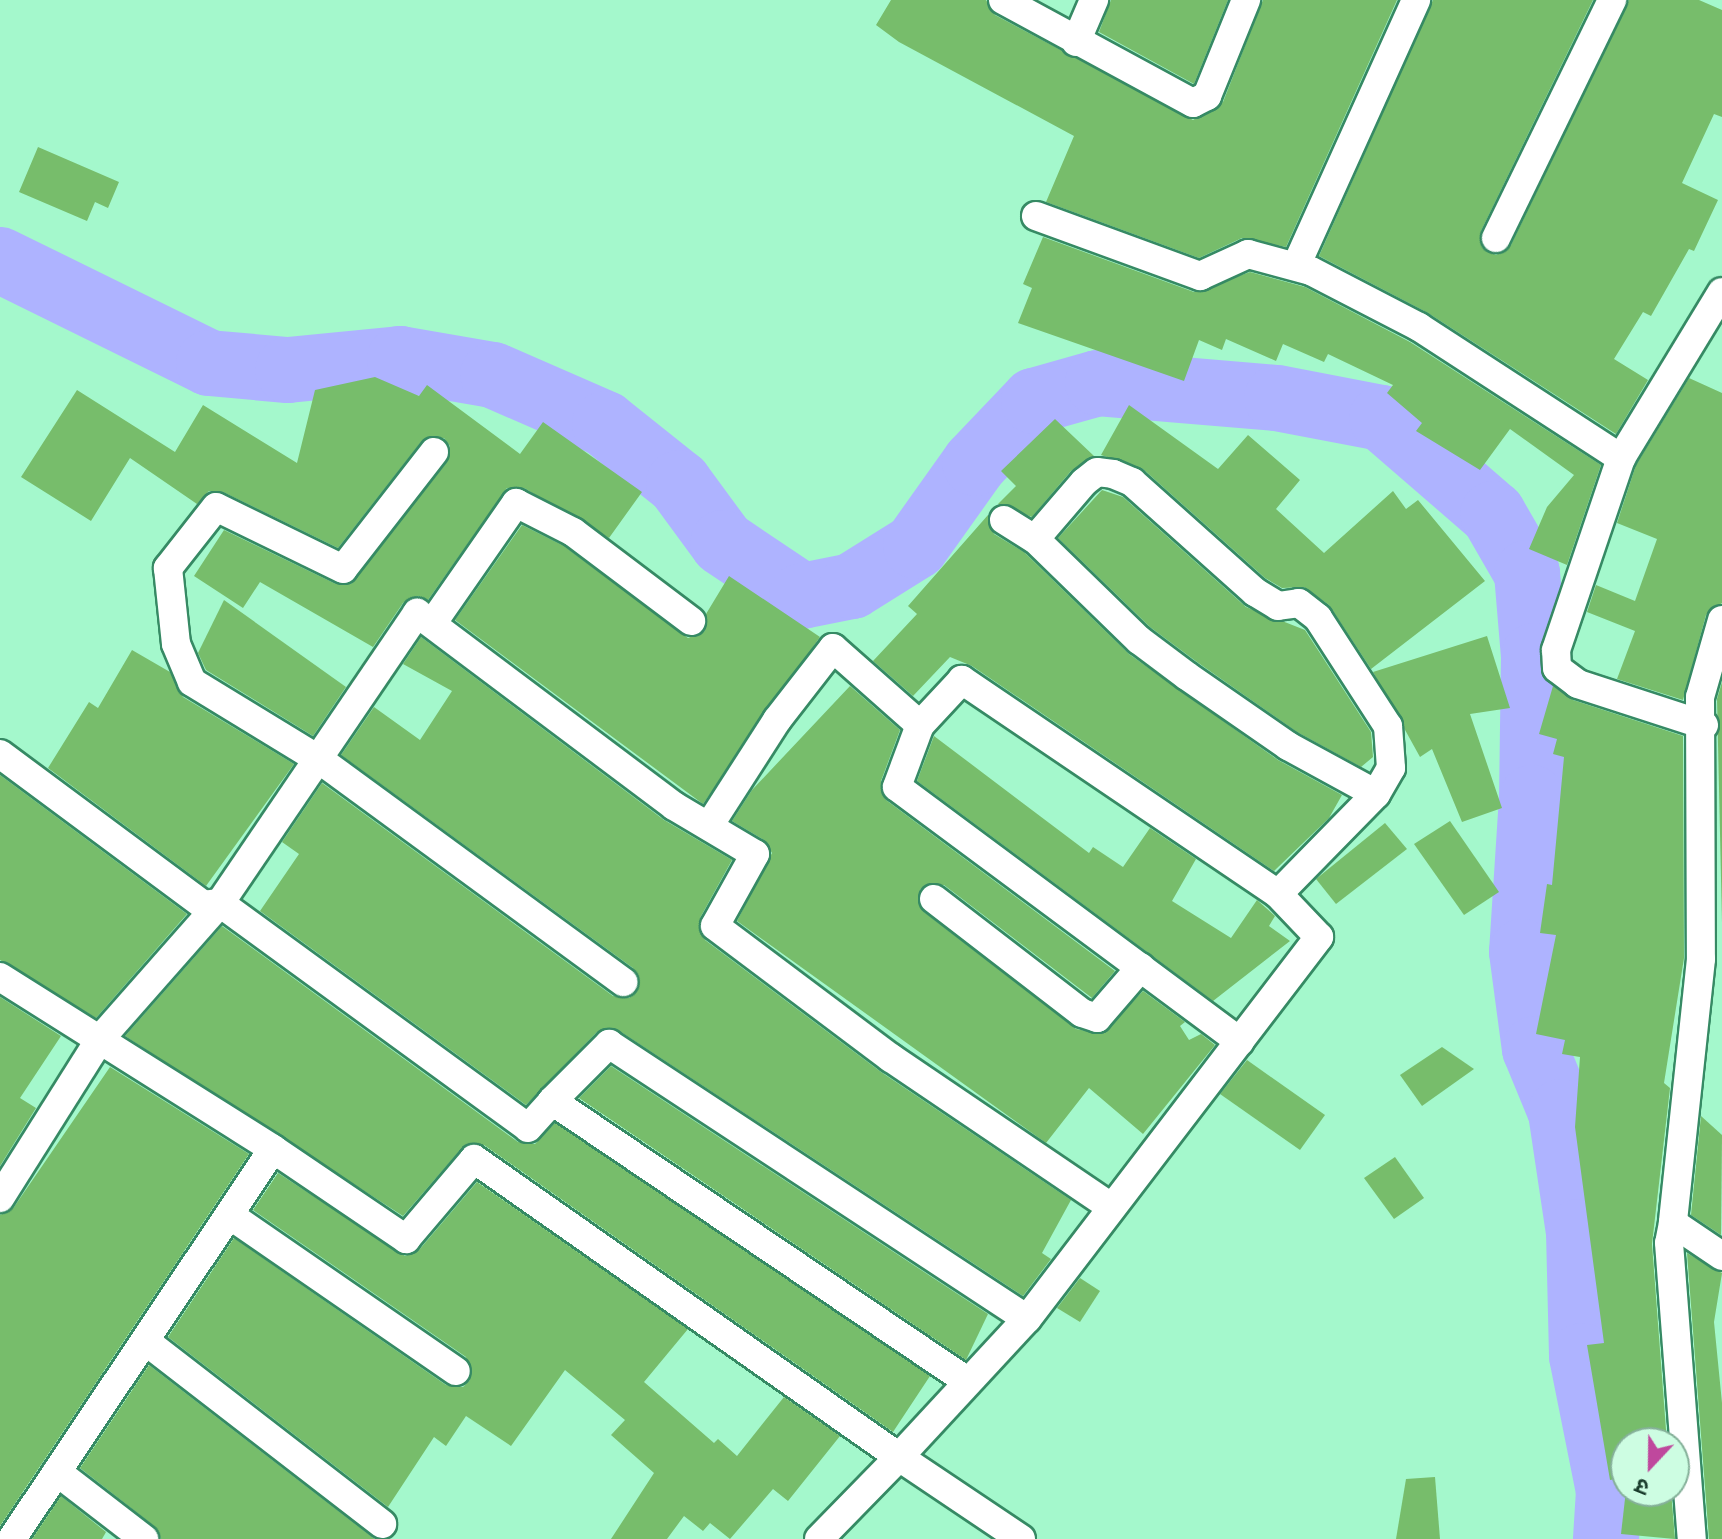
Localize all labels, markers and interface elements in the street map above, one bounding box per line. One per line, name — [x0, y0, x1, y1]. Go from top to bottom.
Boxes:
north arrow — [1610, 1427, 1690, 1507]
text: उ — [1631, 1472, 1653, 1503]

